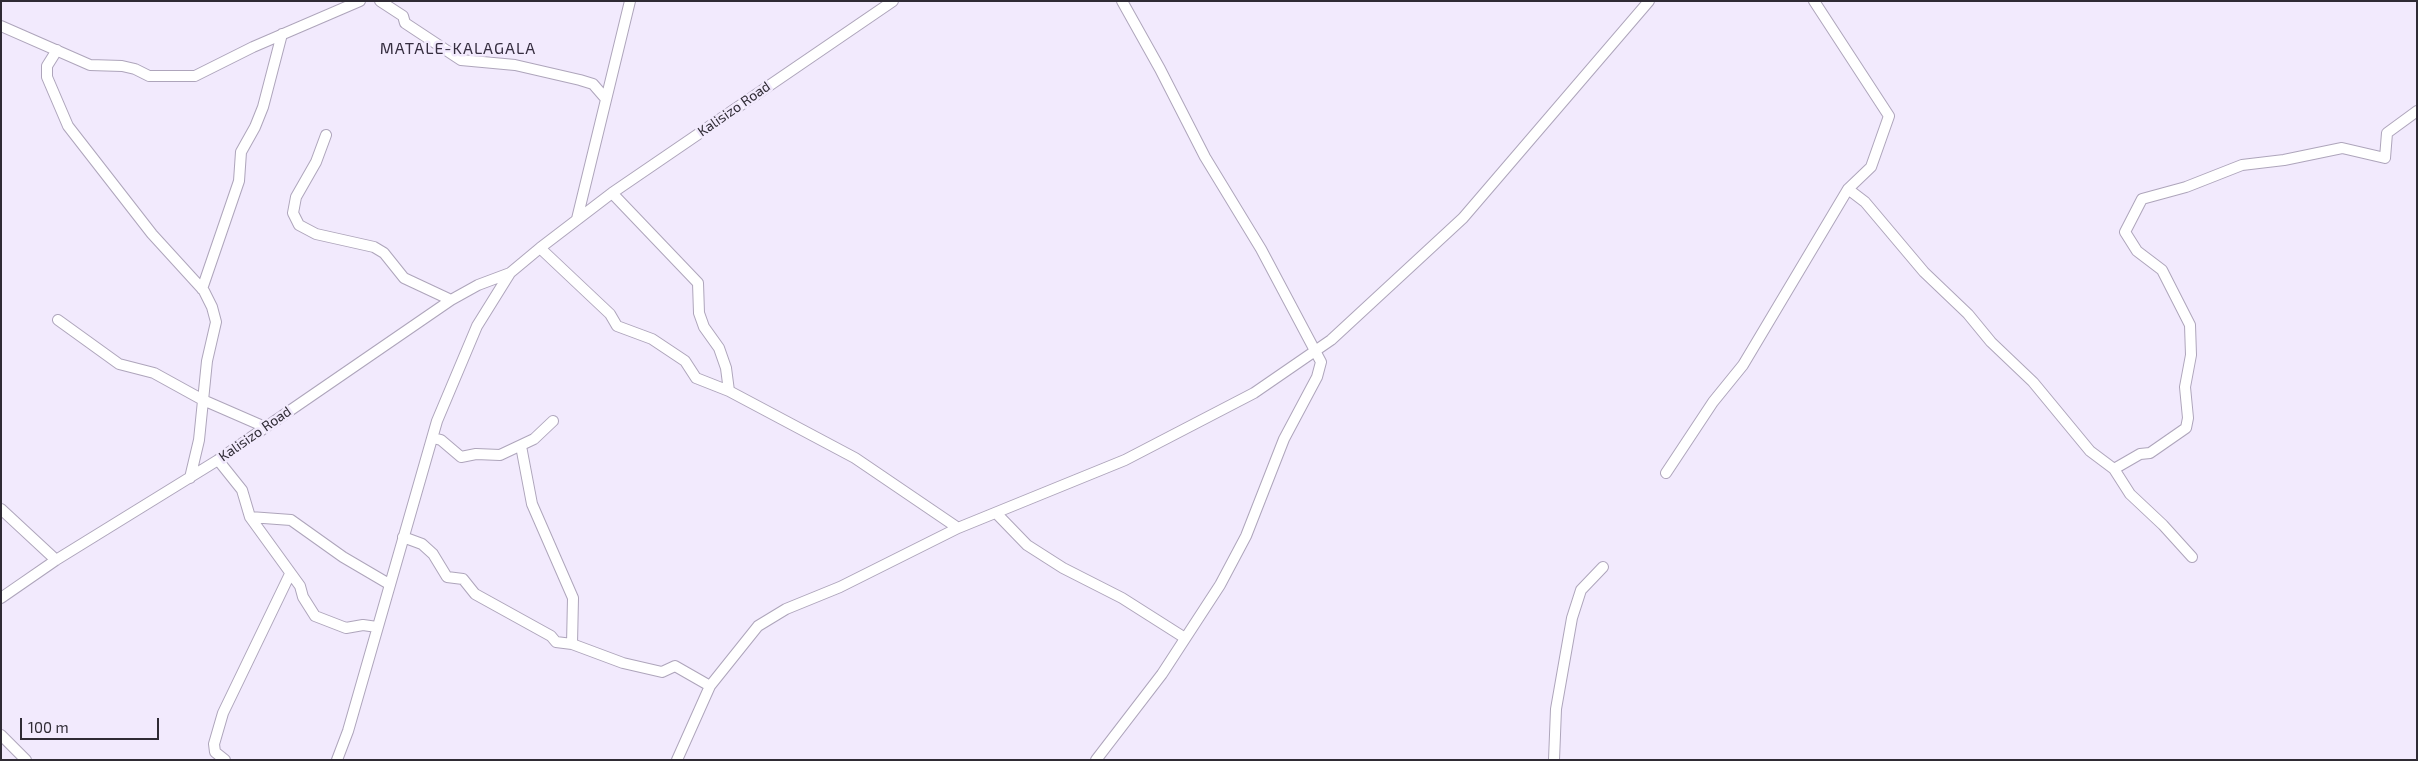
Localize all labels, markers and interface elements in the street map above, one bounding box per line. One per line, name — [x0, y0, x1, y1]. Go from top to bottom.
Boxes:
district label: MATALE-KALAGALA — [378, 39, 538, 59]
street label: Kalisizo Road — [695, 78, 773, 140]
street label: Kalisizo Road — [216, 403, 294, 465]
scale bar — [22, 708, 161, 740]
text: 100 m — [28, 718, 69, 736]

